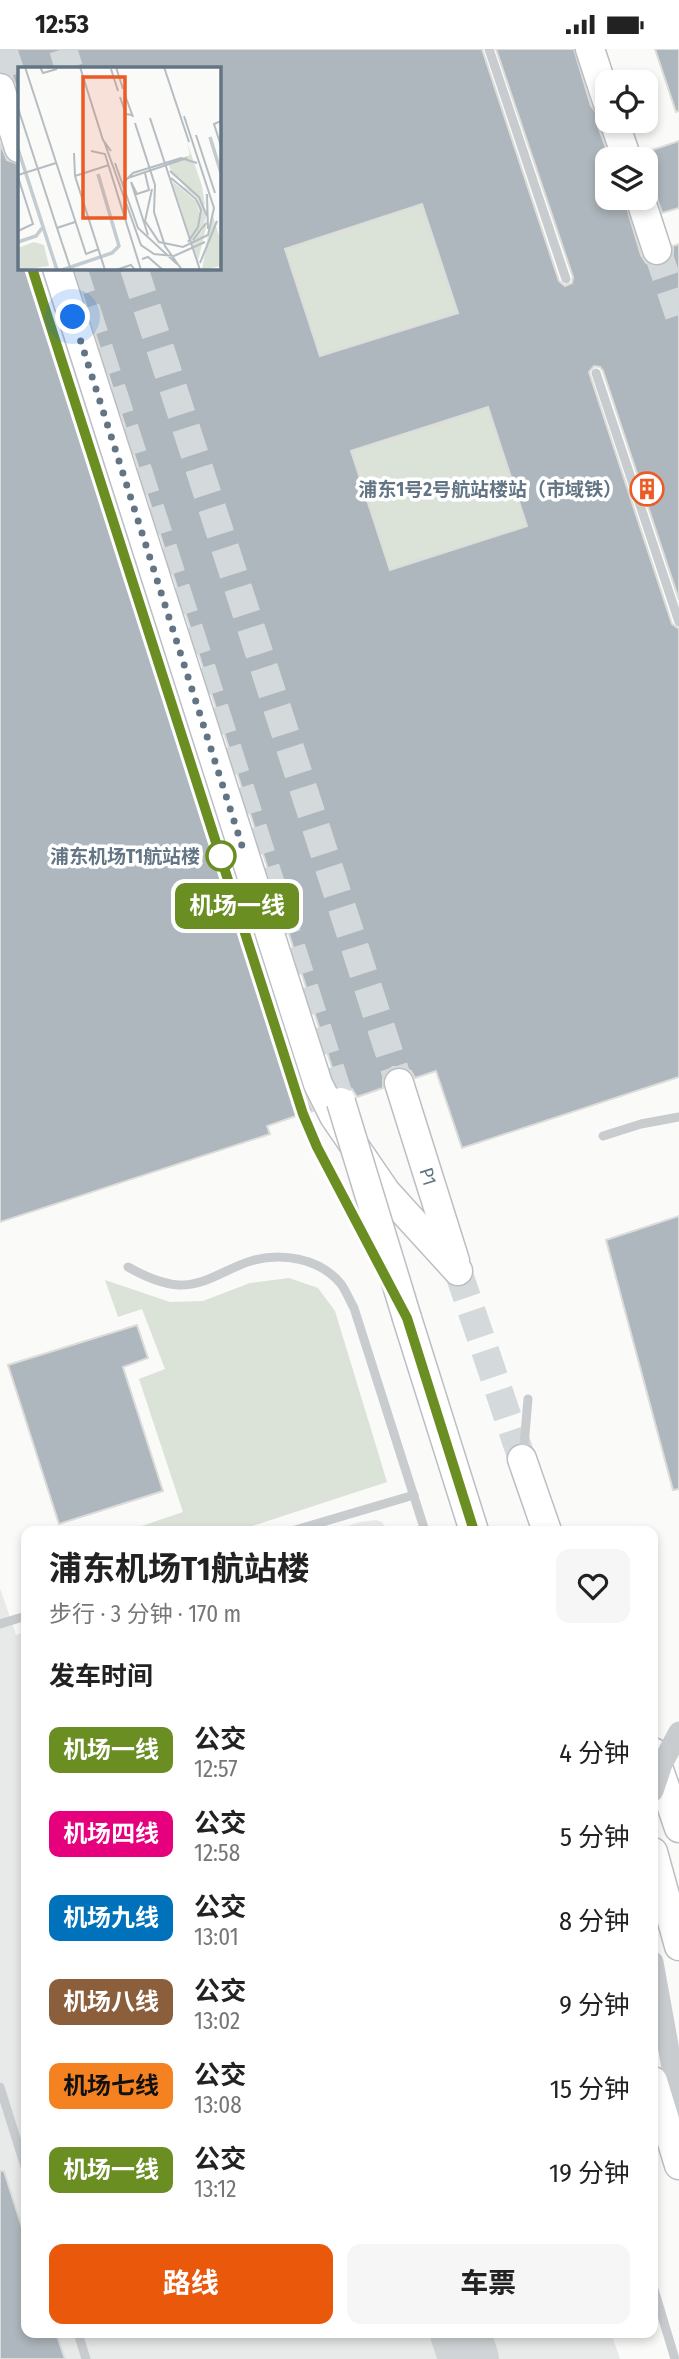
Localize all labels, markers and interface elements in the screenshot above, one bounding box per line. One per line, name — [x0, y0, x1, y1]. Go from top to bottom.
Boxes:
text: 12:53 — [35, 9, 89, 40]
inset map — [18, 67, 220, 269]
map controls — [595, 70, 658, 210]
button: locate — [595, 70, 658, 133]
button: layers — [595, 147, 658, 210]
your location — [55, 299, 90, 334]
building icon: 浦东1号2号航站楼站（市域铁） — [628, 470, 666, 508]
place label: 浦东1号2号航站楼站（市域铁） — [358, 478, 622, 501]
marker: 浦东机场T1航站楼 — [206, 841, 236, 871]
place label: 浦东机场T1航站楼 — [50, 845, 200, 868]
line badge: 机场一线 — [188, 883, 286, 929]
text: 机场一线 — [189, 892, 285, 920]
street label: P1 — [415, 1165, 442, 1188]
text: 浦东机场T1航站楼 — [49, 1549, 310, 1589]
button: heart — [556, 1549, 630, 1623]
text: 步行 · 3 分钟 · 170 m — [49, 1600, 241, 1628]
text: 发车时间 — [49, 1661, 153, 1692]
text: 公交 — [194, 1724, 246, 1755]
text: 机场一线 — [63, 1736, 159, 1764]
text: 4 分钟 — [559, 1738, 630, 1769]
text: 12:57 — [194, 1755, 237, 1783]
text: 公交 — [194, 1808, 246, 1839]
text: 机场四线 — [63, 1820, 159, 1848]
text: 5 分钟 — [560, 1822, 630, 1853]
text: 12:58 — [194, 1839, 240, 1867]
text: 公交 — [194, 1892, 246, 1923]
text: 机场九线 — [63, 1904, 159, 1932]
text: 8 分钟 — [559, 1906, 630, 1937]
text: 13:01 — [194, 1923, 239, 1951]
text: 公交 — [194, 1976, 246, 2007]
text: 机场八线 — [63, 1988, 159, 2016]
text: 9 分钟 — [559, 1990, 630, 2021]
text: 13:02 — [194, 2007, 240, 2035]
text: 公交 — [194, 2060, 246, 2091]
text: 机场七线 — [63, 2072, 159, 2100]
text: 15 分钟 — [550, 2074, 630, 2105]
text: 13:08 — [194, 2091, 242, 2119]
text: 公交 — [194, 2144, 246, 2175]
text: 机场一线 — [63, 2156, 159, 2184]
text: 19 分钟 — [549, 2158, 630, 2189]
text: 13:12 — [194, 2175, 236, 2203]
button: 路线 — [49, 2244, 333, 2324]
button: 车票 — [347, 2244, 630, 2324]

